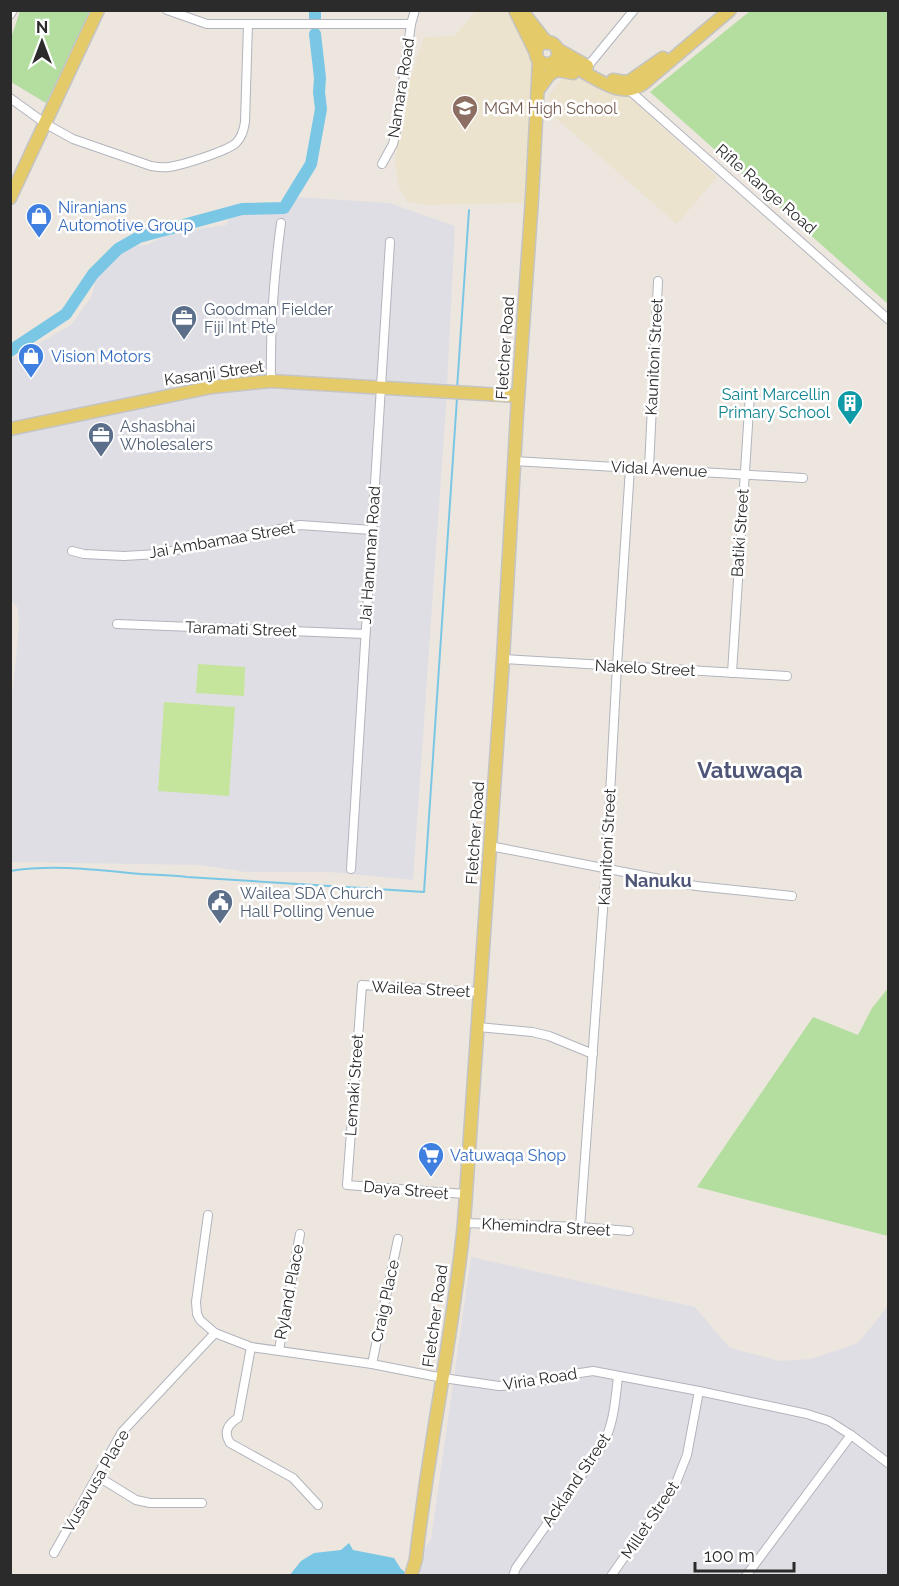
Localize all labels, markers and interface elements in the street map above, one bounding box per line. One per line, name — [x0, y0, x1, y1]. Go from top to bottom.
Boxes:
north arrow — [12, 12, 72, 72]
text: N — [36, 18, 48, 37]
street label: Namara Road — [384, 37, 418, 139]
school or university icon: MGM High School — [450, 93, 480, 131]
place label: MGM High School — [484, 99, 618, 118]
street label: Rifle Range Road — [712, 140, 820, 238]
place label: Niranjans Automotive Group — [58, 198, 193, 235]
shop icon: Niranjans Automotive Group — [24, 201, 54, 239]
street label: Fletcher Road — [492, 296, 518, 400]
street label: Kaunitoni Street — [641, 297, 667, 416]
place label: Goodman Fielder Fiji Int Pte — [204, 300, 333, 337]
office icon: Goodman Fielder Fiji Int Pte — [169, 303, 199, 341]
shop icon: Vision Motors — [16, 341, 46, 379]
place label: Vision Motors — [51, 347, 151, 366]
street label: Kasanji Street — [163, 357, 266, 389]
place label: Saint Marcellin Primary School — [718, 385, 831, 422]
building icon: Saint Marcellin Primary School — [835, 388, 865, 426]
place label: Ashasbhai Wholesalers — [120, 417, 213, 454]
office icon: Ashasbhai Wholesalers — [86, 420, 116, 458]
street label: Vidal Avenue — [610, 457, 708, 481]
street label: Jai Hanuman Road — [356, 485, 384, 625]
street label: Batiki Street — [727, 488, 753, 578]
street label: Jai Ambamaa Street — [147, 518, 297, 562]
street label: Taramati Street — [185, 618, 298, 640]
street label: Nakelo Street — [594, 656, 696, 680]
district label: Vatuwaqa — [697, 757, 803, 783]
street label: Fletcher Road — [462, 781, 488, 885]
street label: Kaunitoni Street — [594, 787, 620, 906]
district label: Nanuku — [624, 870, 692, 891]
place label: Wailea SDA Church Hall Polling Venue — [240, 884, 383, 921]
public building icon: Wailea SDA Church Hall Polling Venue — [205, 887, 235, 925]
street label: Wailea Street — [371, 977, 472, 1001]
street label: Lemaki Street — [341, 1033, 367, 1137]
supermarket icon: Vatuwaqa Shop — [416, 1140, 446, 1178]
place label: Vatuwaqa Shop — [450, 1146, 566, 1165]
street label: Daya Street — [363, 1177, 450, 1203]
street label: Khemindra Street — [481, 1214, 612, 1240]
street label: Ryland Place — [270, 1243, 308, 1341]
street label: Craig Place — [367, 1258, 403, 1344]
street label: Fletcher Road — [418, 1263, 452, 1369]
street label: Viria Road — [502, 1364, 578, 1394]
street label: Vusavusa Place — [59, 1426, 133, 1536]
street label: Ackland Street — [538, 1429, 615, 1530]
street label: Millet Street — [617, 1477, 683, 1562]
scale bar — [695, 1535, 794, 1573]
text: 100 m — [704, 1545, 755, 1566]

